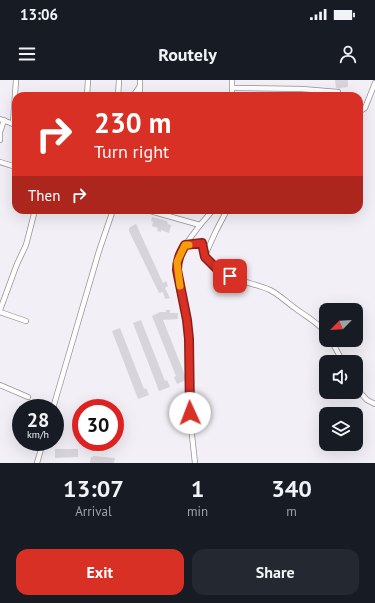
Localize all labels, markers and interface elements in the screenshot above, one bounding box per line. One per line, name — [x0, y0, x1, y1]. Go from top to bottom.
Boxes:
text: 13:06 — [20, 5, 58, 24]
icon: menu — [16, 43, 38, 65]
text: Routely — [158, 43, 217, 66]
icon: person — [337, 43, 359, 65]
text: 230 m — [94, 104, 171, 141]
icon: right — [28, 108, 80, 160]
text: Turn right — [94, 140, 169, 163]
icon: right — [68, 184, 90, 206]
text: Then — [28, 186, 60, 205]
pin — [213, 259, 247, 293]
icon: arrive — [219, 265, 241, 287]
north arrow — [319, 303, 363, 347]
map controls — [319, 303, 363, 451]
button: sound — [319, 355, 363, 399]
position arrow — [169, 392, 211, 434]
speed limit sign: 30 — [72, 399, 124, 451]
text: 28 — [27, 407, 49, 433]
button: layers — [319, 407, 363, 451]
text: km/h — [27, 428, 49, 441]
text: 13:07 — [63, 473, 124, 504]
text: 1 — [191, 473, 204, 504]
text: 340 — [271, 473, 312, 504]
text: Arrival — [75, 503, 112, 520]
text: min — [187, 503, 208, 520]
text: m — [286, 503, 297, 520]
button: Exit — [16, 549, 184, 595]
button: Share — [192, 549, 359, 595]

